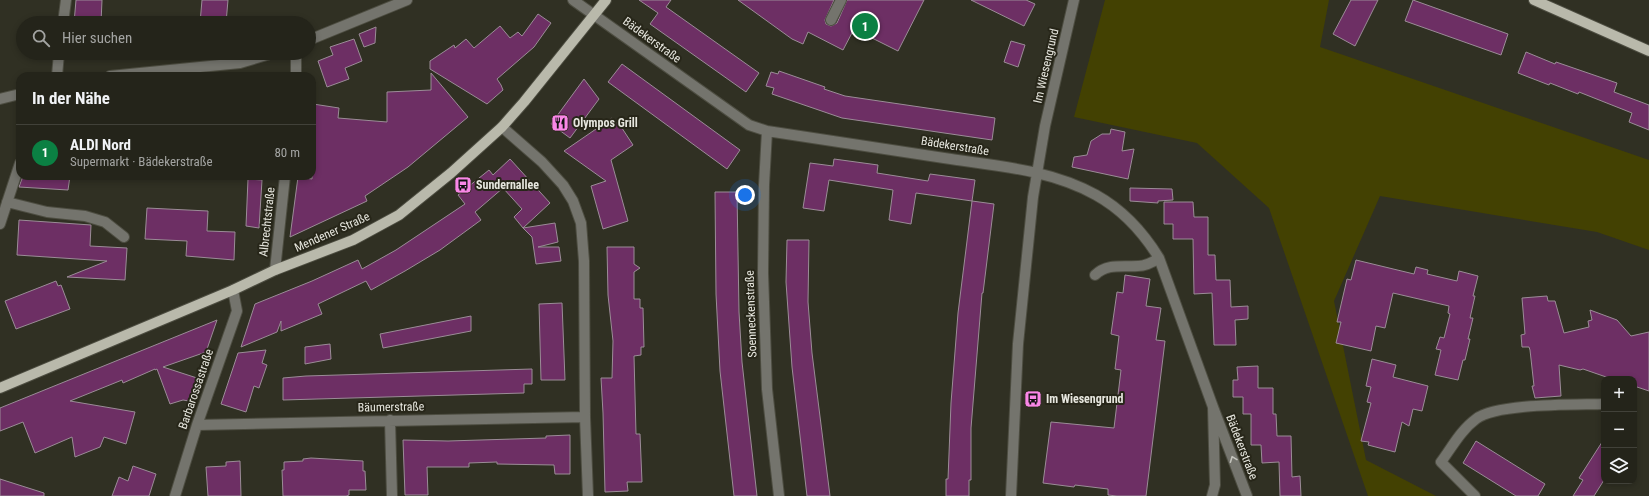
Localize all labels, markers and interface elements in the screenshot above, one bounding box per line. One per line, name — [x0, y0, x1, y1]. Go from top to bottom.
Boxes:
pin: 1 — [852, 11, 878, 41]
street label: Bädekerstraße — [620, 14, 684, 66]
search box — [16, 16, 316, 60]
icon: search — [30, 27, 52, 49]
street label: Im Wiesengrund — [1031, 27, 1061, 105]
text: Hier suchen — [62, 29, 132, 47]
text: In der Nähe — [32, 88, 110, 108]
restaurant icon: Olympos Grill — [550, 113, 570, 133]
place label: Olympos Grill — [573, 116, 638, 130]
street label: Bädekerstraße — [920, 134, 990, 158]
text: ALDI Nord — [70, 136, 131, 154]
text: 1 — [42, 145, 48, 160]
text: 80 m — [274, 145, 300, 160]
text: Supermarkt · Bädekerstraße — [70, 154, 213, 169]
bus stop icon: Sundernallee — [453, 175, 473, 195]
place label: Sundernallee — [476, 178, 539, 192]
your location — [735, 185, 755, 205]
street label: Albrechtstraße — [256, 186, 278, 257]
street label: Mendener Straße — [292, 209, 372, 255]
street label: Soenneckenstraße — [742, 270, 760, 358]
street label: Barbarossastraße — [176, 347, 216, 431]
map controls — [1601, 376, 1637, 484]
button: + — [1601, 376, 1637, 412]
bus stop icon: Im Wiesengrund — [1023, 389, 1043, 409]
place label: Im Wiesengrund — [1046, 392, 1124, 406]
street label: Bäumerstraße — [358, 399, 425, 415]
button: − — [1601, 412, 1637, 448]
street label: Bädekerstraße — [1223, 413, 1261, 482]
button: layers — [1601, 448, 1637, 484]
one-way arrow — [1229, 456, 1237, 463]

